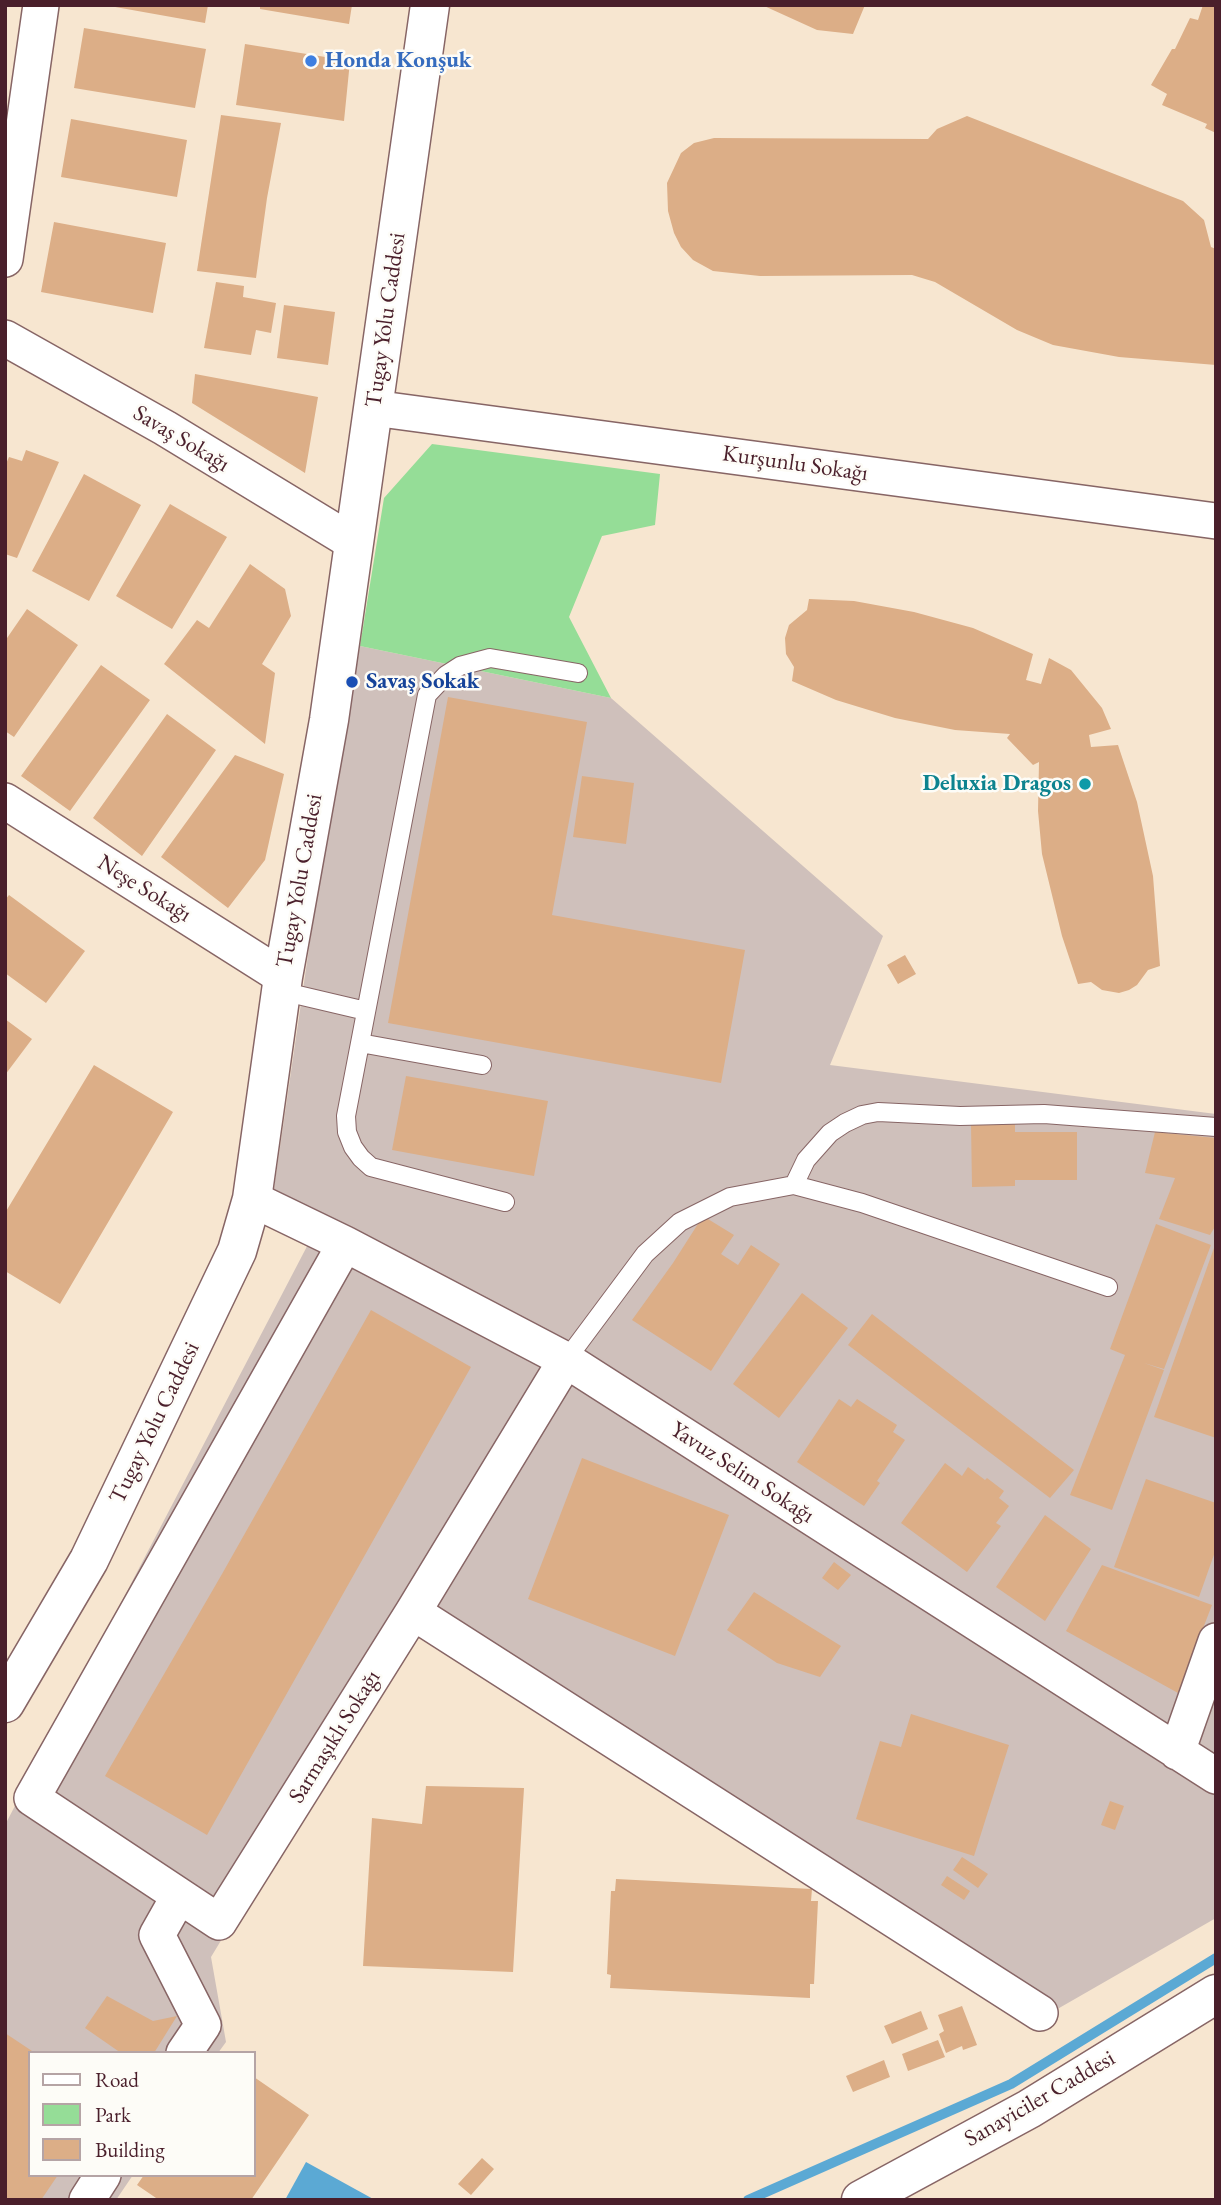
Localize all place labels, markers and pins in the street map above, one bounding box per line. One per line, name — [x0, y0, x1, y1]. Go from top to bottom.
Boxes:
place label: Honda Konşuk — [325, 47, 471, 75]
marker: Honda Konşuk — [303, 53, 319, 69]
place label: Savaş Sokak — [366, 668, 479, 696]
marker: Savaş Sokak — [344, 674, 360, 690]
place label: Deluxia Dragos — [922, 770, 1071, 798]
marker: Deluxia Dragos — [1077, 776, 1093, 792]

